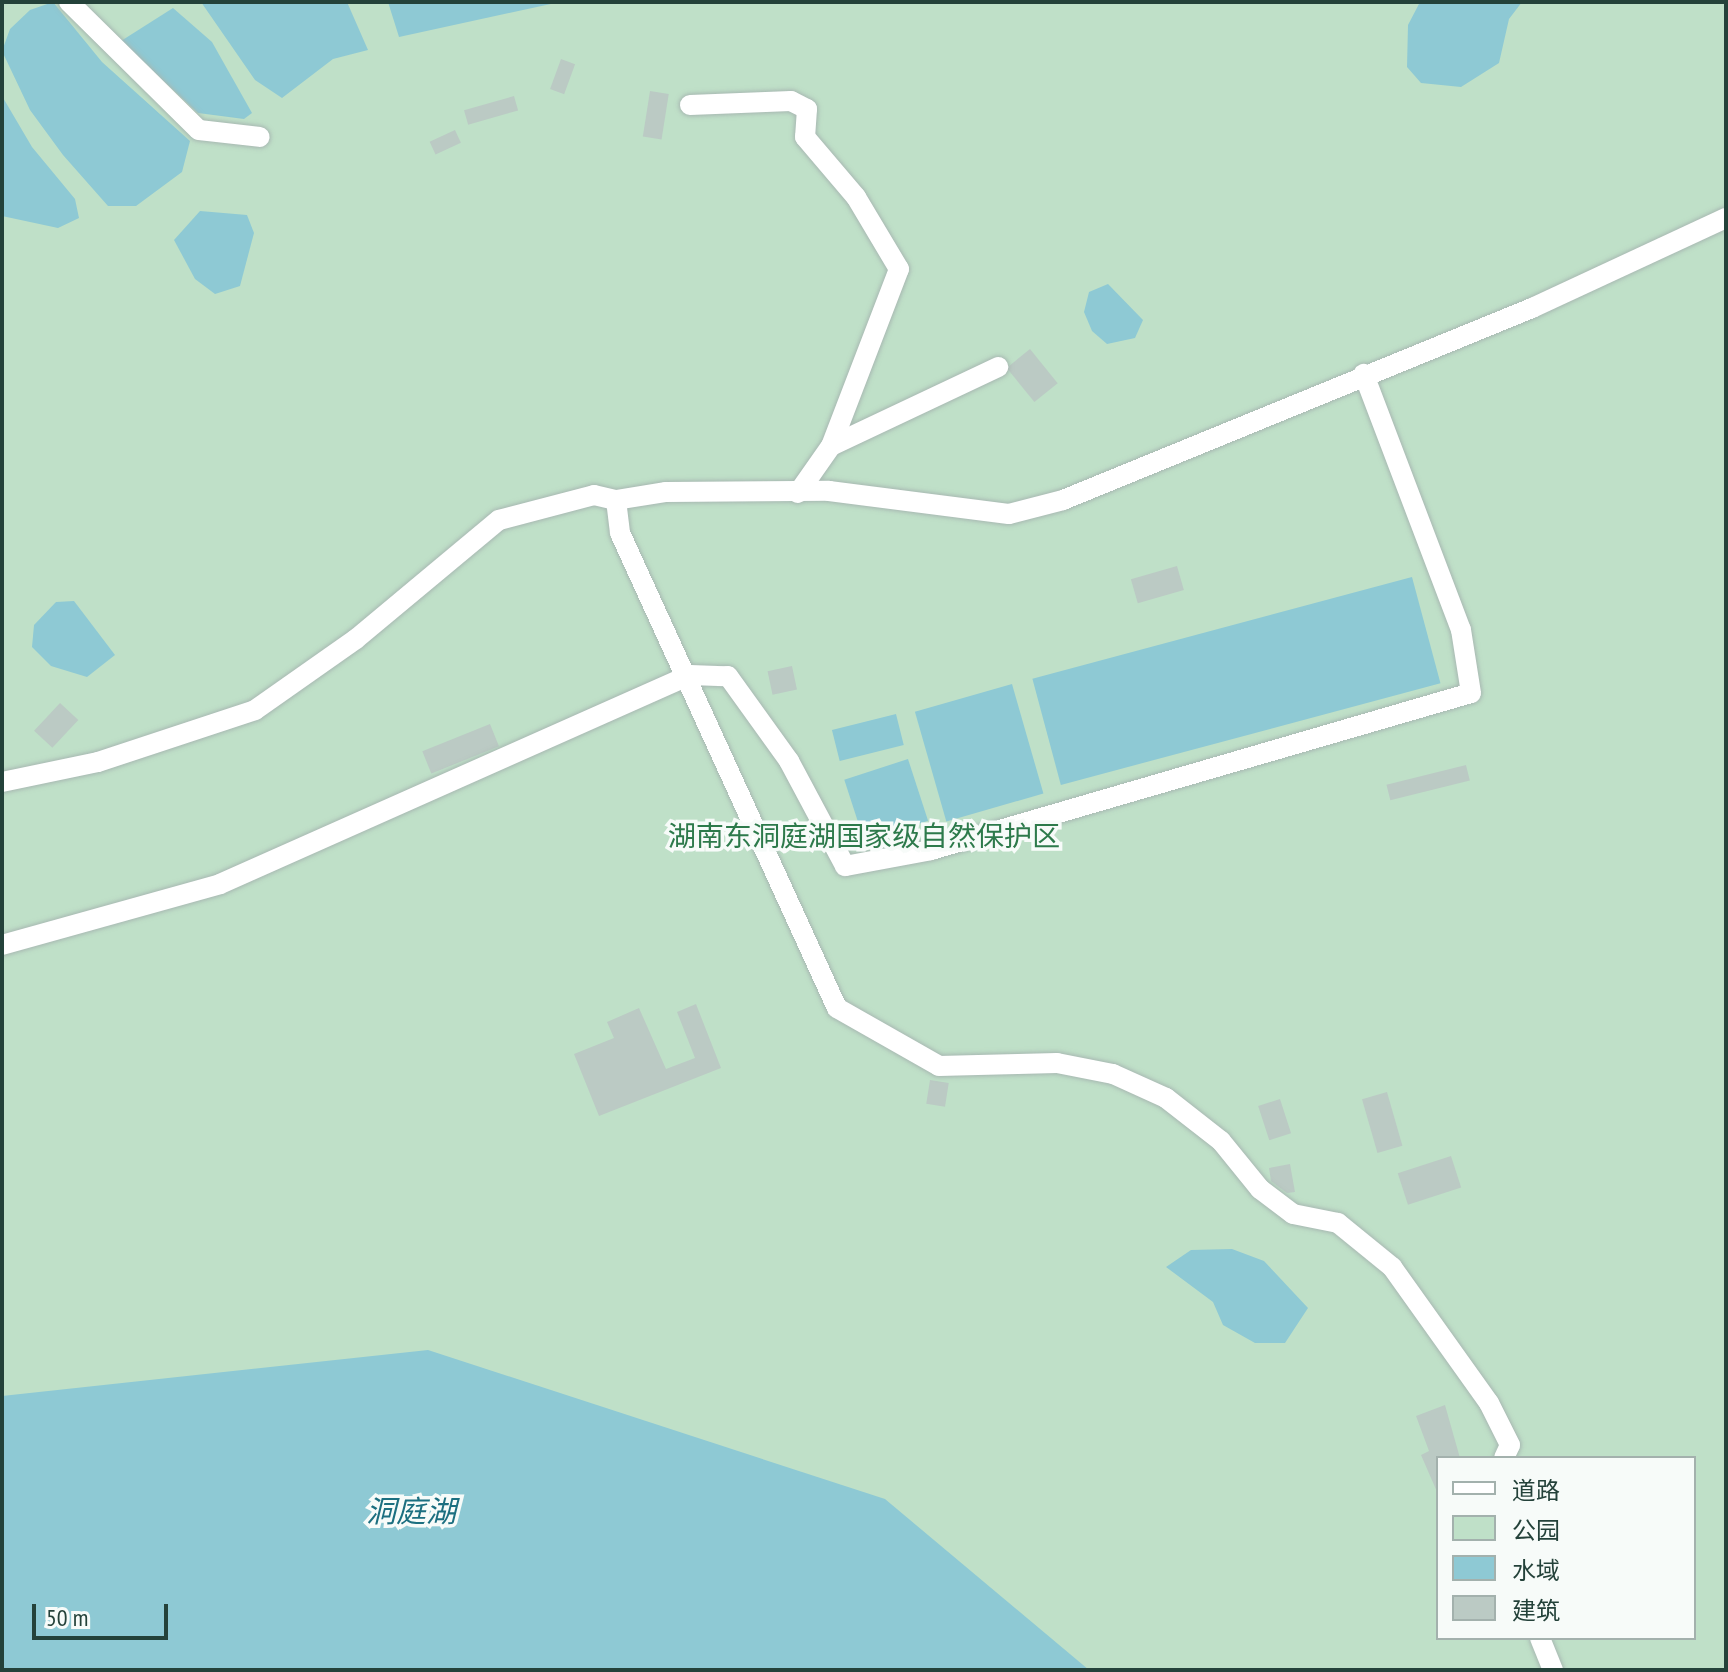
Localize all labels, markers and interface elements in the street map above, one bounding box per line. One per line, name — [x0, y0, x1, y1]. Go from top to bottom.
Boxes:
park label: 湖南东洞庭湖国家级自然保护区 — [668, 819, 1060, 853]
legend — [1436, 1456, 1696, 1640]
text: 道路 — [1512, 1475, 1560, 1506]
water label: 洞庭湖 — [366, 1493, 456, 1529]
text: 公园 — [1512, 1515, 1560, 1546]
text: 水域 — [1512, 1555, 1560, 1586]
scale bar — [36, 1588, 172, 1638]
text: 建筑 — [1512, 1595, 1560, 1626]
text: 50 m — [46, 1602, 88, 1633]

